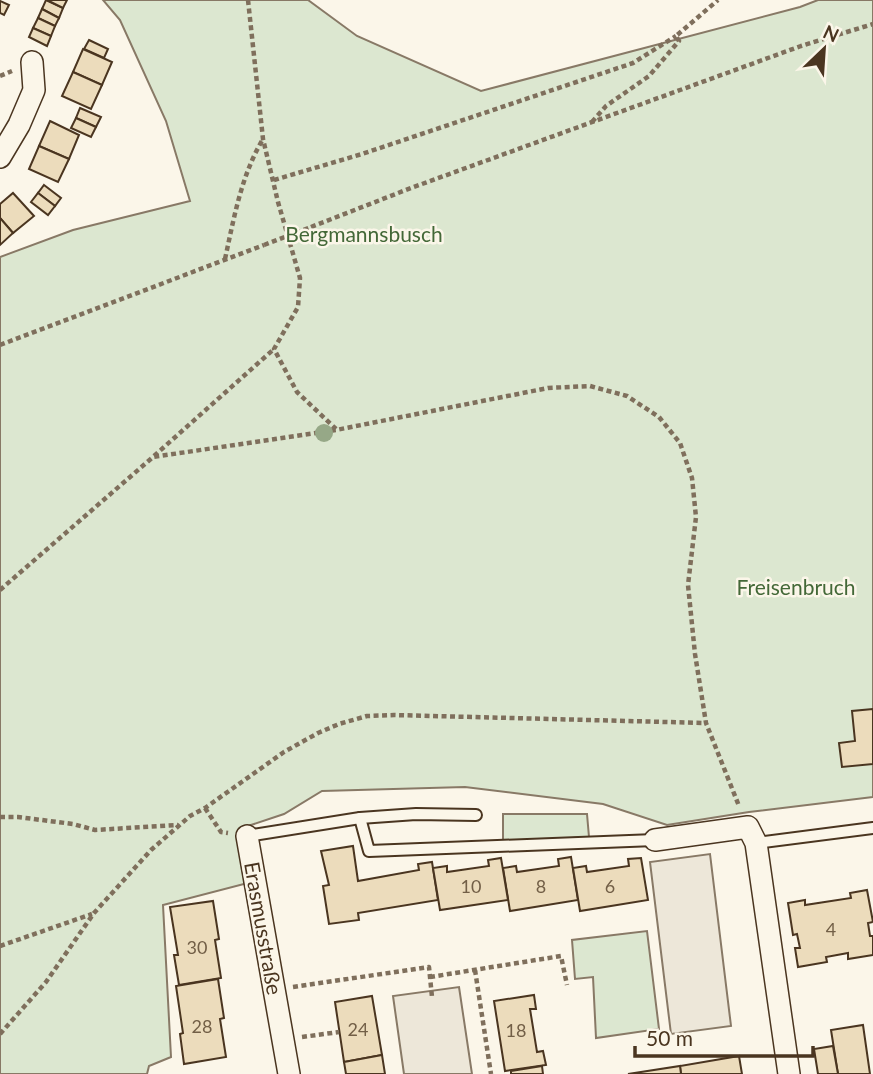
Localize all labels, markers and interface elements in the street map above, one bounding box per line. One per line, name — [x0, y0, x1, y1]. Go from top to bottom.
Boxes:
north arrow — [789, 14, 859, 84]
text: N — [820, 20, 843, 47]
park label: Bergmannsbusch — [285, 221, 443, 246]
park label: Freisenbruch — [736, 574, 856, 599]
street label: Erasmusstraße — [240, 859, 288, 997]
house number: 10 — [461, 875, 481, 897]
house number: 8 — [536, 875, 546, 897]
house number: 6 — [605, 875, 615, 897]
house number: 4 — [826, 918, 836, 940]
house number: 30 — [187, 936, 207, 958]
scale bar — [635, 1014, 814, 1058]
house number: 28 — [192, 1015, 212, 1037]
house number: 24 — [348, 1018, 368, 1040]
house number: 18 — [506, 1019, 526, 1041]
text: 50 m — [646, 1025, 693, 1050]

